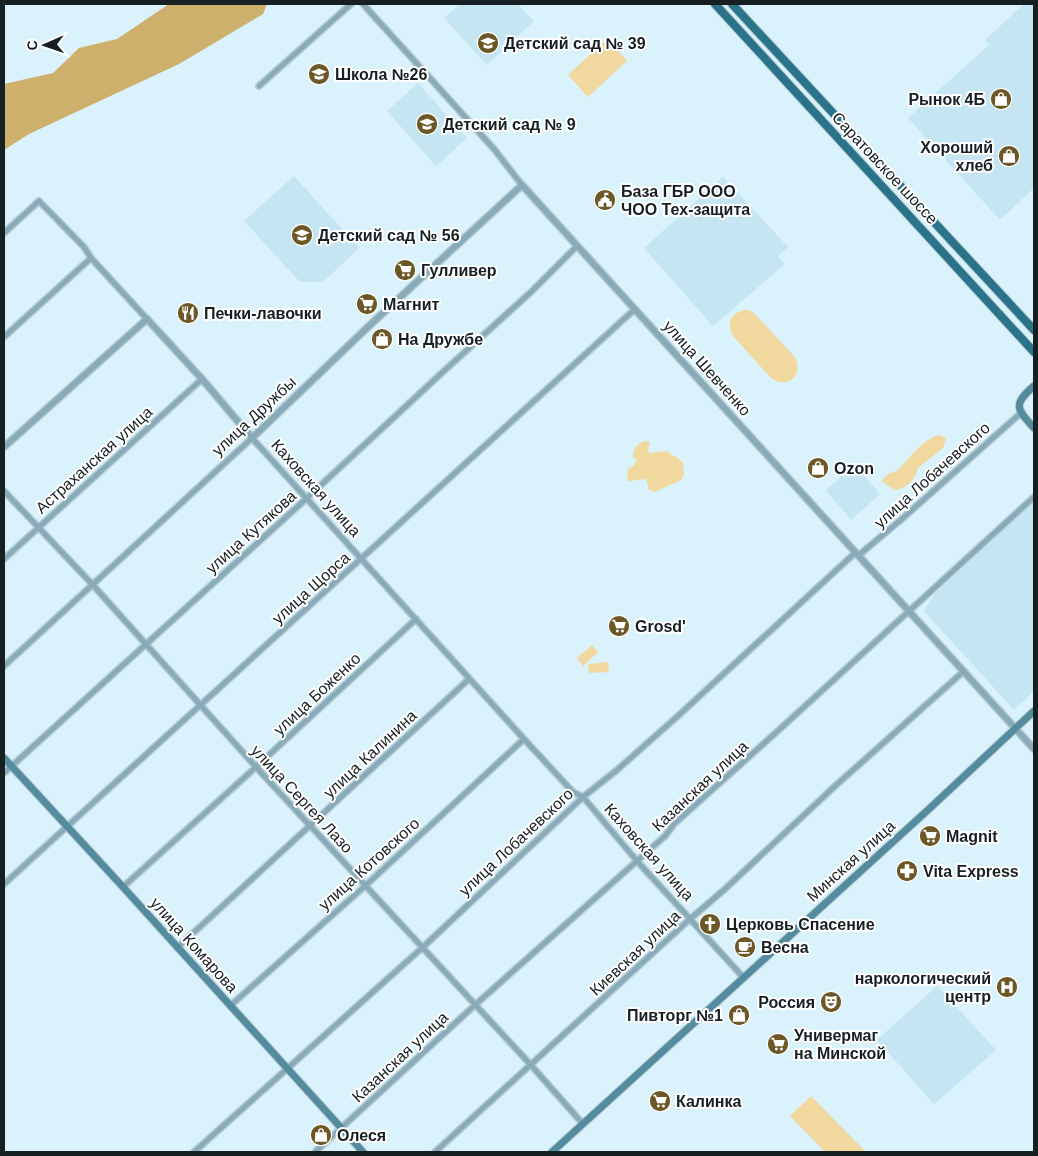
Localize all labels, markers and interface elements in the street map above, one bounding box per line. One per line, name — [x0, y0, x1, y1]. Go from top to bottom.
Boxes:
north arrow — [20, 20, 70, 70]
school or university icon: Детский сад № 39 — [476, 31, 500, 55]
place label: Детский сад № 39 — [504, 35, 646, 52]
text: С — [24, 40, 40, 51]
school or university icon: Школа №26 — [307, 62, 331, 86]
place label: Школа №26 — [335, 66, 427, 83]
shop icon: Рынок 4Б — [989, 87, 1013, 111]
place label: Рынок 4Б — [908, 91, 985, 108]
street label: Саратовское шоссе — [829, 109, 941, 227]
school or university icon: Детский сад № 9 — [415, 112, 439, 136]
place label: Детский сад № 9 — [443, 116, 576, 133]
place label: Хороший хлеб — [920, 139, 993, 174]
shop icon: Хороший хлеб — [997, 144, 1021, 168]
place label: База ГБР ООО ЧОО Тех-защита — [621, 183, 750, 218]
public building icon: База ГБР ООО ЧОО Тех-защита — [593, 188, 617, 212]
school or university icon: Детский сад № 56 — [290, 223, 314, 247]
place label: Детский сад № 56 — [318, 227, 460, 244]
supermarket icon: Гулливер — [393, 258, 417, 282]
place label: Гулливер — [421, 262, 497, 279]
supermarket icon: Магнит — [355, 292, 379, 316]
place label: Магнит — [383, 296, 440, 313]
restaurant icon: Печки-лавочки — [176, 301, 200, 325]
place label: Печки-лавочки — [204, 305, 322, 322]
street label: улица Шевченко — [660, 317, 754, 419]
shop icon: На Дружбе — [370, 327, 394, 351]
place label: На Дружбе — [398, 331, 483, 348]
street label: улица Дружбы — [209, 373, 299, 459]
street label: Астраханская улица — [32, 403, 156, 517]
street label: улица Лобачевского — [871, 419, 993, 531]
street label: Каховская улица — [268, 436, 364, 540]
shop icon: Ozon — [806, 456, 830, 480]
place label: Ozon — [834, 460, 874, 477]
street label: улица Кутякова — [203, 487, 300, 577]
street label: улица Щорса — [269, 549, 353, 627]
supermarket icon: Grosd' — [607, 614, 631, 638]
place label: Grosd' — [635, 618, 686, 635]
street label: улица Боженко — [270, 649, 364, 738]
street label: улица Калинина — [320, 707, 420, 801]
street label: Казанская улица — [649, 737, 751, 835]
street label: улица Сергея Лазо — [248, 742, 356, 856]
street label: улица Лобачевского — [456, 785, 576, 899]
street label: Каховская улица — [601, 800, 697, 904]
street label: улица Котовского — [315, 814, 423, 914]
street label: Минская улица — [804, 817, 899, 905]
supermarket icon: Magnit — [918, 824, 942, 848]
place label: Magnit — [946, 828, 998, 845]
pharmacy icon: Vita Express — [895, 859, 919, 883]
place label: Vita Express — [923, 863, 1019, 880]
street label: улица Комарова — [147, 894, 241, 996]
street label: Киевская улица — [586, 907, 684, 999]
church icon: Церковь Спасение — [698, 912, 722, 936]
place label: Церковь Спасение — [726, 916, 875, 933]
cafe icon: Весна — [733, 935, 757, 959]
place label: Весна — [761, 939, 809, 956]
place label: наркологический центр — [855, 970, 991, 1005]
hospital icon: наркологический центр — [995, 975, 1019, 999]
theatre icon: Россия — [819, 990, 843, 1014]
place label: Россия — [758, 994, 815, 1011]
shop icon: Пивторг №1 — [727, 1003, 751, 1027]
place label: Пивторг №1 — [627, 1007, 723, 1024]
street label: Казанская улица — [349, 1008, 451, 1106]
place label: Универмаг на Минской — [794, 1027, 886, 1062]
supermarket icon: Универмаг на Минской — [766, 1032, 790, 1056]
supermarket icon: Калинка — [648, 1089, 672, 1113]
place label: Калинка — [676, 1093, 742, 1110]
shop icon: Олеся — [309, 1123, 333, 1147]
place label: Олеся — [337, 1127, 386, 1144]

